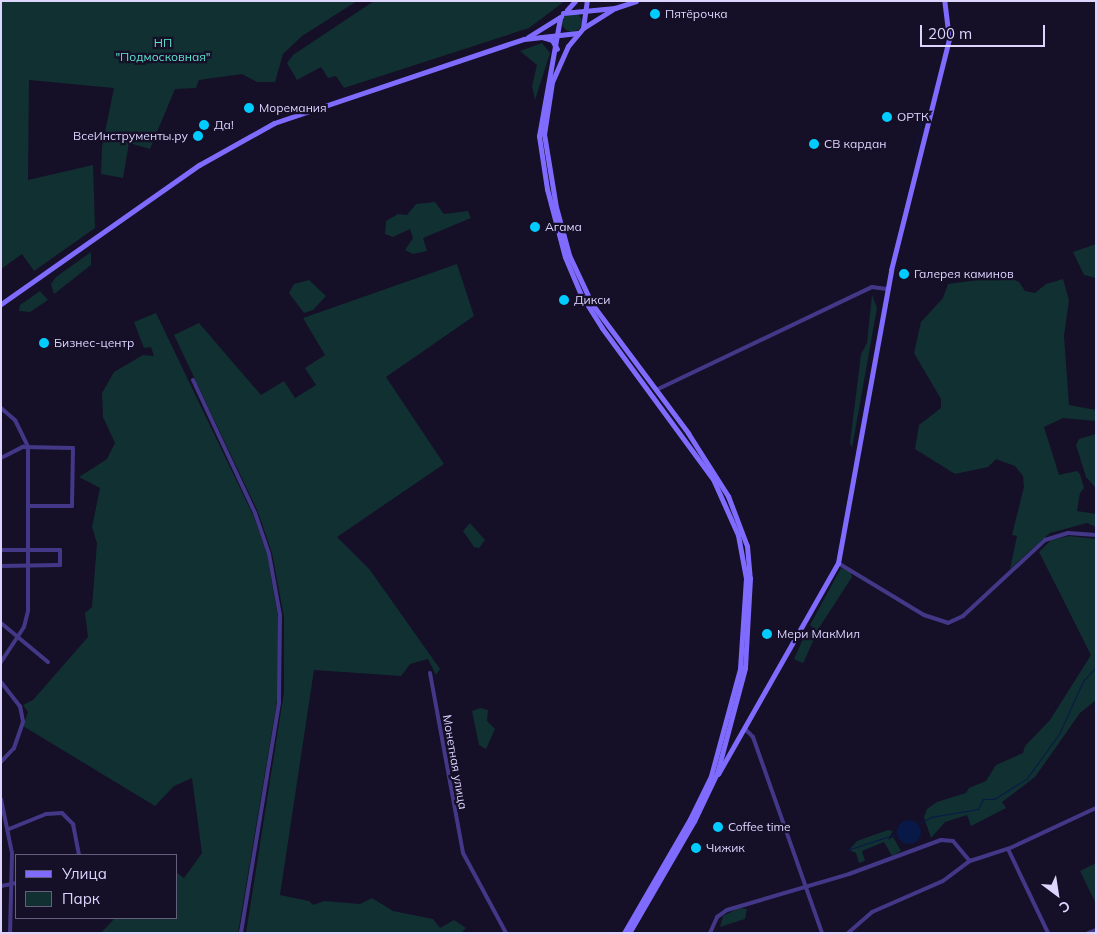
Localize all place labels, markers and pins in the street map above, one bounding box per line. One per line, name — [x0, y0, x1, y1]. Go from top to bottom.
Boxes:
place label: Пятёрочка — [665, 7, 728, 21]
marker: Пятёрочка — [649, 8, 661, 20]
place label: Моремания — [259, 101, 327, 115]
marker: Моремания — [243, 102, 255, 114]
place label: ОРТК — [897, 110, 929, 124]
marker: ОРТК — [881, 111, 893, 123]
place label: Да! — [214, 118, 234, 132]
marker: Да! — [198, 119, 210, 131]
place label: ВсеИнструменты.ру — [73, 129, 188, 143]
marker: ВсеИнструменты.ру — [192, 130, 204, 142]
place label: СВ кардан — [824, 137, 886, 151]
marker: СВ кардан — [808, 138, 820, 150]
place label: Агама — [545, 220, 582, 234]
marker: Агама — [529, 221, 541, 233]
place label: Галерея каминов — [914, 267, 1014, 281]
marker: Галерея каминов — [898, 268, 910, 280]
place label: Дикси — [574, 293, 610, 307]
marker: Дикси — [558, 294, 570, 306]
place label: Бизнес-центр — [54, 336, 134, 350]
marker: Бизнес-центр — [38, 337, 50, 349]
place label: Мери МакМил — [777, 627, 860, 641]
marker: Мери МакМил — [761, 628, 773, 640]
place label: Coffee time — [728, 820, 791, 834]
marker: Coffee time — [712, 821, 724, 833]
place label: Чижик — [706, 841, 745, 855]
marker: Чижик — [690, 842, 702, 854]

